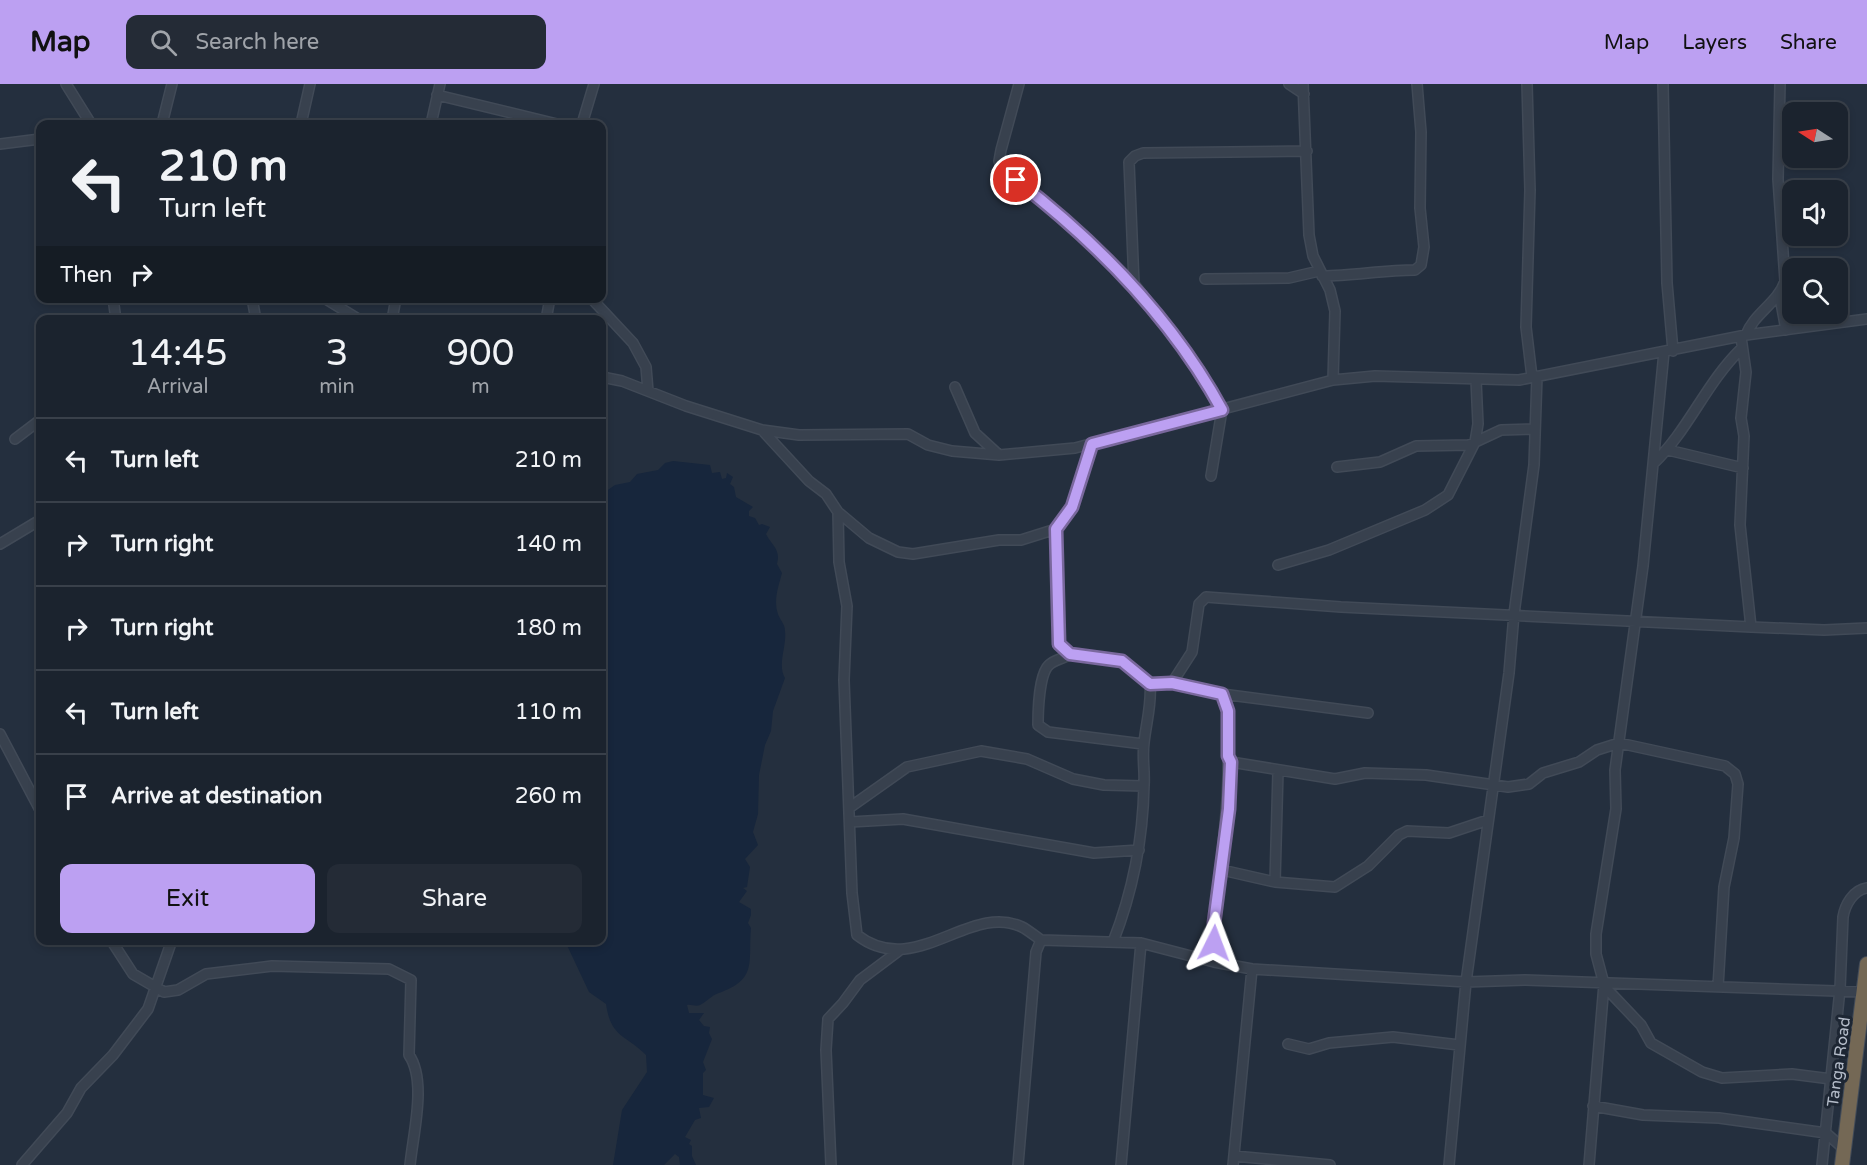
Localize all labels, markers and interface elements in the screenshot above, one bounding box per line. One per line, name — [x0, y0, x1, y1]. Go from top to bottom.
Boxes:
search box — [126, 15, 546, 69]
text: Map — [30, 25, 90, 59]
icon: search — [147, 26, 180, 59]
text: Search here — [195, 29, 319, 55]
text: Map — [1604, 30, 1649, 55]
text: Layers — [1682, 30, 1747, 55]
text: Share — [1780, 30, 1837, 55]
north arrow — [1782, 102, 1848, 168]
map controls — [1782, 102, 1848, 324]
text: 210 m — [159, 141, 288, 192]
icon: left — [60, 144, 138, 222]
pin — [990, 154, 1041, 205]
icon: arrive — [999, 163, 1032, 196]
button: sound — [1782, 180, 1848, 246]
text: Turn left — [159, 192, 266, 225]
icon: right — [125, 258, 158, 291]
button: search — [1782, 258, 1848, 324]
text: Then — [60, 262, 113, 288]
text: 14:45 — [128, 332, 228, 375]
text: 3 — [326, 332, 348, 375]
text: 900 — [446, 332, 514, 375]
text: Arrival — [147, 375, 209, 399]
text: min — [319, 375, 355, 399]
text: m — [471, 375, 490, 399]
icon: left — [60, 444, 93, 477]
text: Turn left — [111, 447, 199, 473]
text: 210 m — [515, 447, 582, 473]
icon: right — [60, 528, 93, 561]
text: Turn right — [111, 531, 213, 557]
text: 140 m — [515, 531, 582, 557]
icon: right — [60, 612, 93, 645]
text: Turn right — [111, 615, 213, 641]
text: 180 m — [515, 615, 582, 641]
icon: left — [60, 696, 93, 729]
text: Turn left — [111, 699, 199, 725]
text: 110 m — [515, 699, 582, 725]
icon: arrive — [60, 780, 93, 813]
text: Arrive at destination — [111, 783, 322, 809]
text: 260 m — [515, 783, 582, 809]
button: Exit — [60, 864, 315, 933]
button: Share — [327, 864, 582, 933]
position arrow — [1182, 911, 1246, 975]
street label: Tanga Road — [1823, 1016, 1855, 1108]

